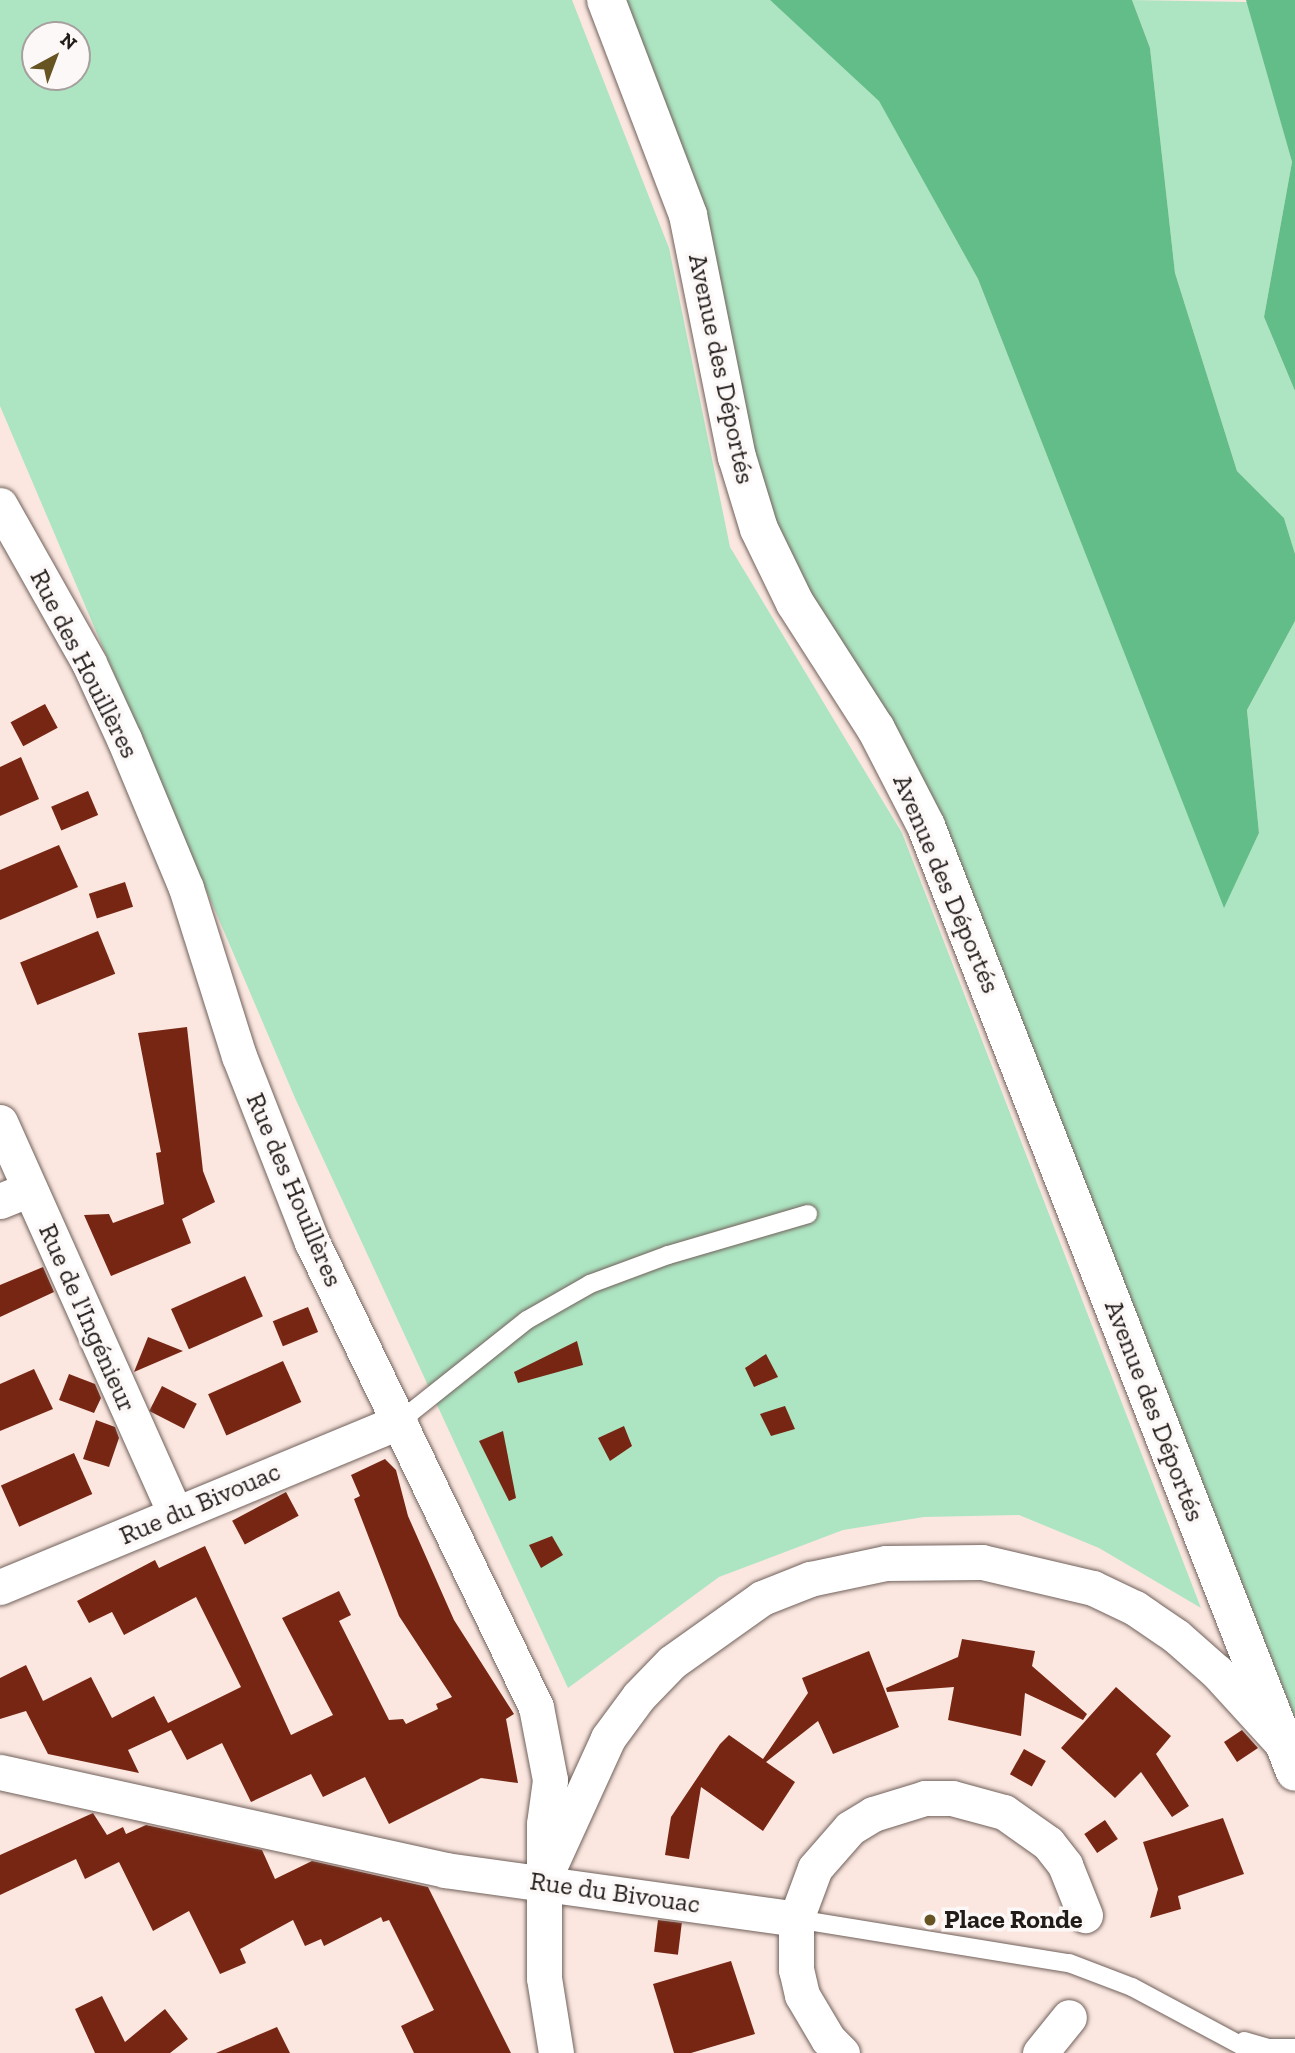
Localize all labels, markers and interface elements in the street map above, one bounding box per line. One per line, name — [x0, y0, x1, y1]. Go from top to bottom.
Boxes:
north arrow — [21, 21, 91, 91]
text: N — [56, 28, 82, 55]
street label: Avenue des Déportés — [681, 251, 761, 487]
street label: Rue des Houillères — [23, 565, 145, 763]
street label: Avenue des Déportés — [886, 770, 1006, 998]
street label: Rue des Houillères — [239, 1088, 349, 1292]
street label: Rue de l'Ingénieur — [32, 1219, 142, 1417]
street label: Avenue des Déportés — [1097, 1296, 1211, 1526]
street label: Rue du Bivouac — [115, 1456, 285, 1552]
street label: Rue du Bivouac — [528, 1866, 702, 1920]
place label: Place Ronde — [944, 1904, 1083, 1936]
marker: Place Ronde — [922, 1912, 938, 1928]

